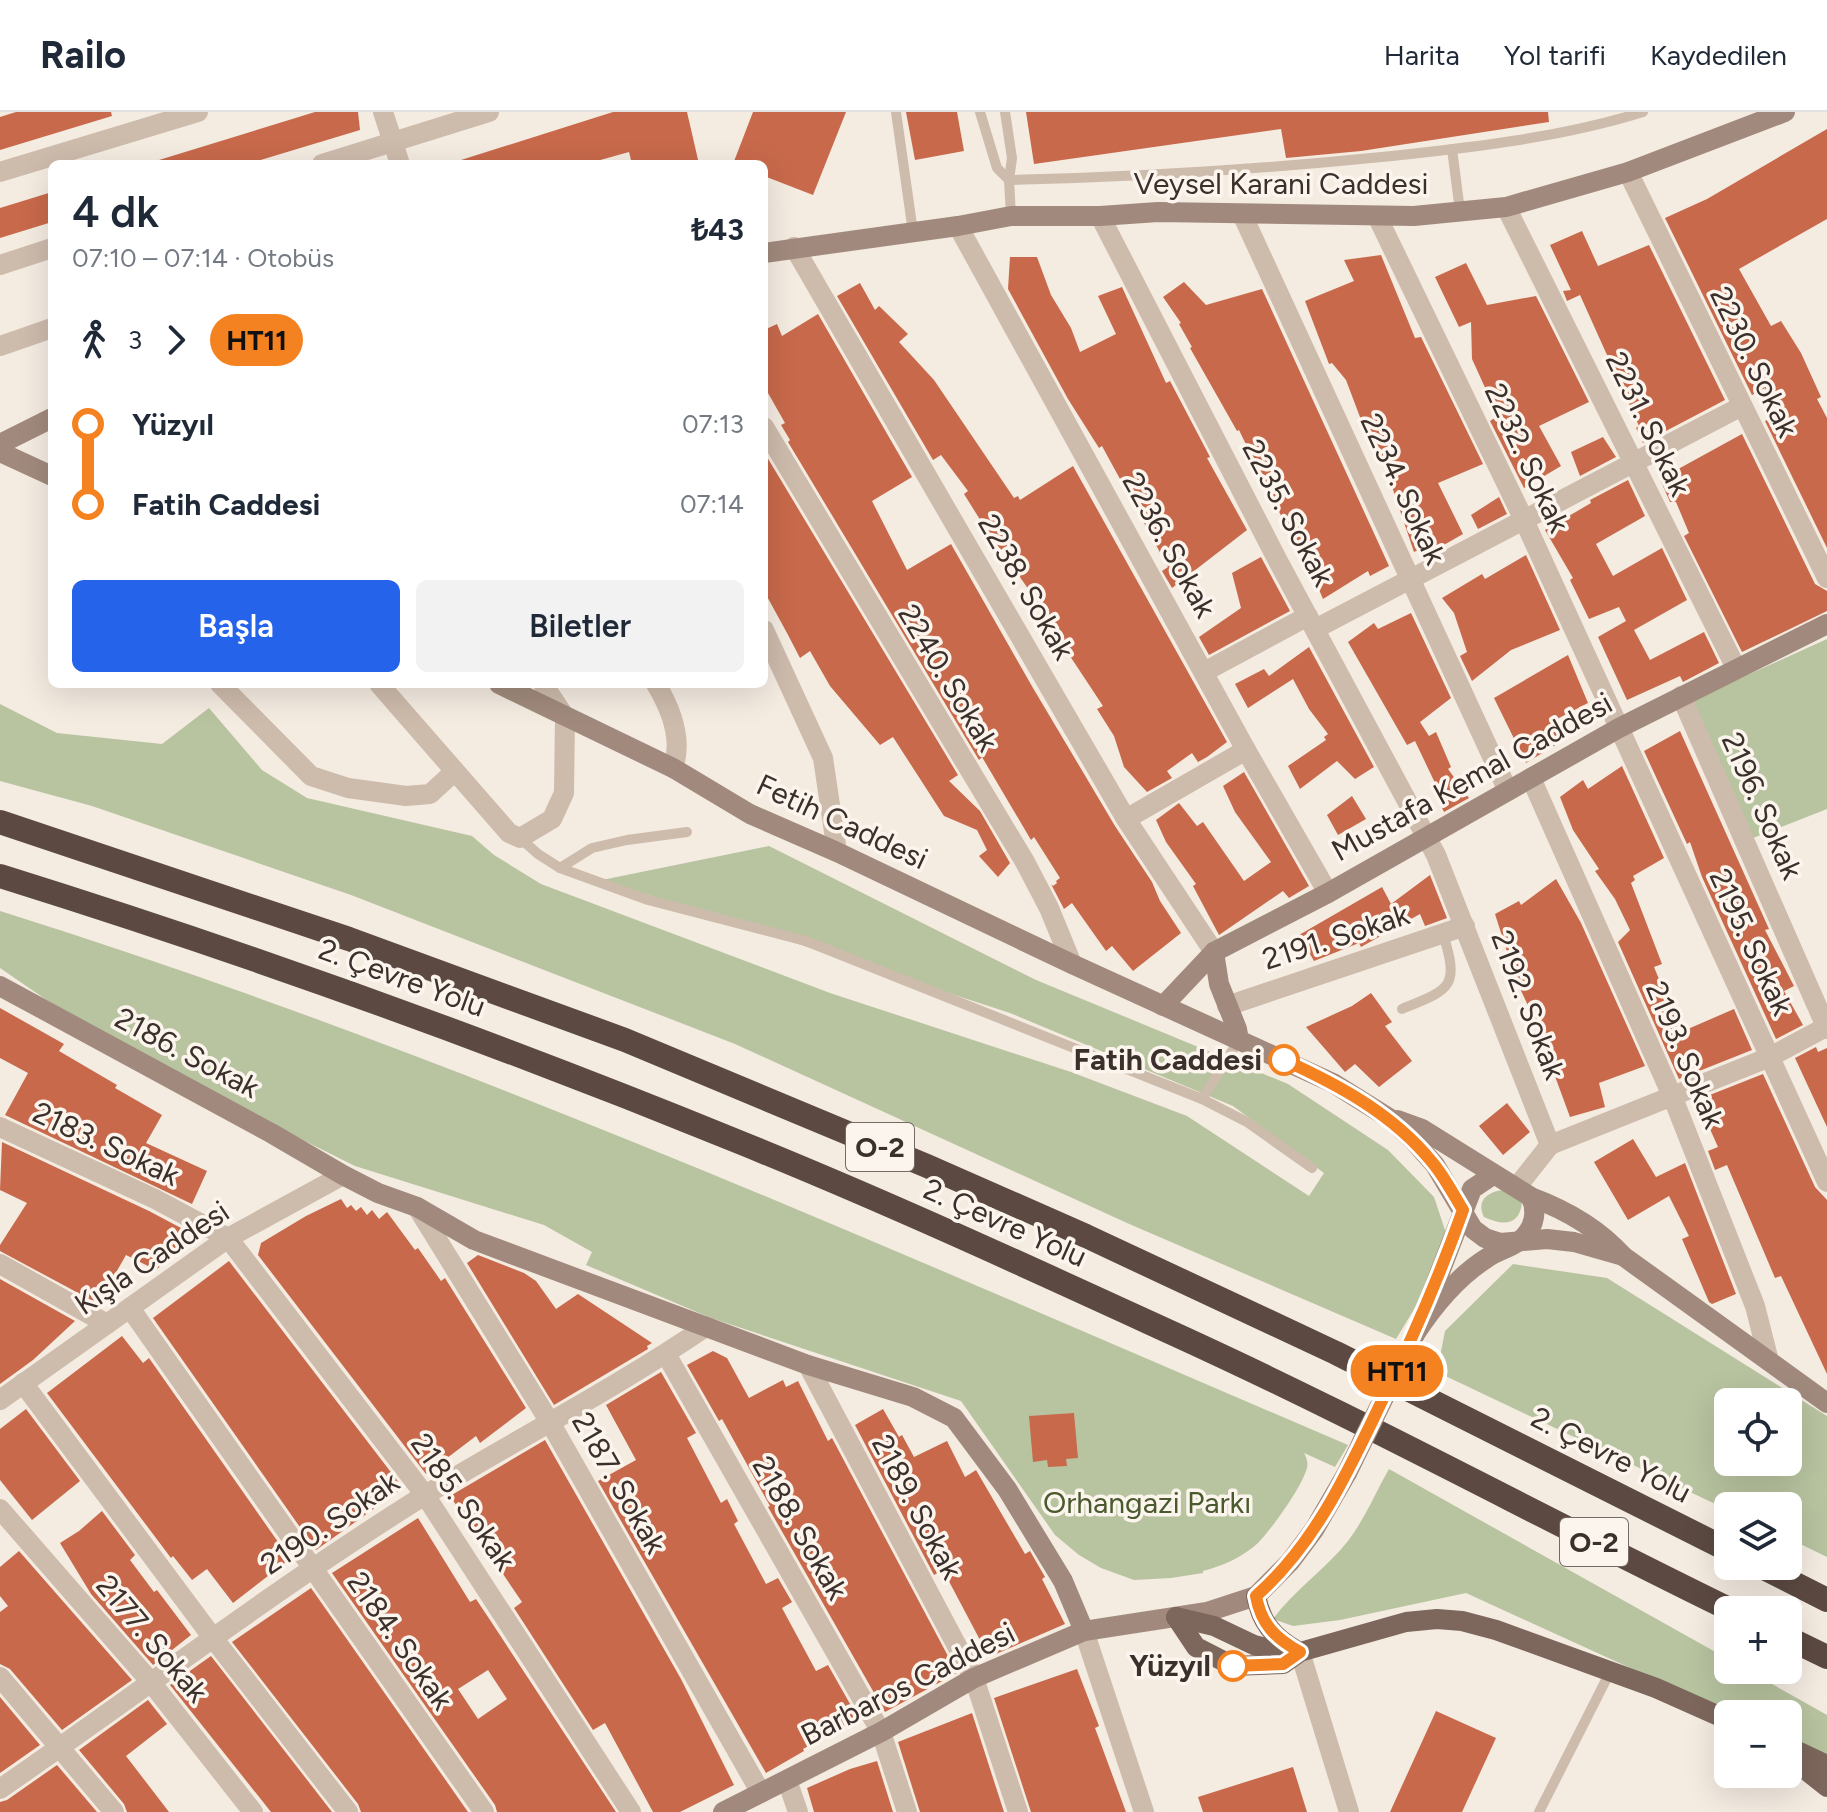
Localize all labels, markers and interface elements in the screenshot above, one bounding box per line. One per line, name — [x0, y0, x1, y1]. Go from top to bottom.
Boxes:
text: Railo — [40, 32, 126, 78]
text: Harita — [1384, 38, 1460, 72]
text: Yol tarifi — [1504, 38, 1606, 72]
text: Kaydedilen — [1650, 38, 1787, 72]
street label: Veysel Karani Caddesi — [1133, 165, 1429, 202]
text: 4 dk — [72, 185, 159, 238]
text: ₺43 — [691, 211, 744, 248]
text: 07:10 – 07:14 · Otobüs — [72, 242, 334, 274]
street label: 2230. Sokak — [1702, 281, 1807, 443]
icon: walk — [72, 318, 116, 362]
icon: forward — [154, 318, 198, 362]
text: HT11 — [226, 323, 287, 357]
text: 3 — [128, 324, 142, 356]
street label: 2231. Sokak — [1598, 346, 1699, 502]
street label: 2232. Sokak — [1477, 377, 1578, 539]
text: Yüzyıl — [132, 406, 214, 443]
text: 07:13 — [682, 408, 744, 440]
street label: 2234. Sokak — [1352, 408, 1455, 570]
street label: 2235. Sokak — [1234, 433, 1343, 593]
street label: 2236. Sokak — [1114, 466, 1225, 624]
text: Fatih Caddesi — [132, 486, 320, 523]
text: 07:14 — [680, 488, 744, 520]
street label: 2238. Sokak — [970, 507, 1083, 666]
button: Başla — [72, 580, 400, 672]
button: Biletler — [416, 580, 744, 672]
street label: 2240. Sokak — [890, 598, 1007, 758]
street label: Mustafa Kemal Caddesi — [1325, 684, 1618, 869]
street label: 2196. Sokak — [1714, 727, 1811, 885]
street label: Fetih Caddesi — [751, 766, 934, 877]
street label: 2195. Sokak — [1702, 863, 1802, 1021]
street label: 2191. Sokak — [1258, 895, 1414, 978]
street label: 2192. Sokak — [1483, 925, 1574, 1085]
street label: 2. Çevre Yolu — [314, 930, 491, 1025]
street label: 2193. Sokak — [1638, 976, 1733, 1134]
street label: 2186. Sokak — [109, 999, 266, 1106]
place label: Fatih Caddesi — [1074, 1041, 1262, 1078]
marker: Fatih Caddesi — [1269, 1045, 1299, 1075]
street label: 2183. Sokak — [27, 1094, 186, 1194]
road number: O-2 — [846, 1123, 914, 1171]
street label: 2. Çevre Yolu — [918, 1170, 1092, 1275]
street label: Kışla Caddesi — [68, 1192, 236, 1323]
line badge: HT11 — [1341, 1345, 1453, 1397]
text: HT11 — [1367, 1354, 1427, 1388]
map controls — [1714, 1388, 1802, 1788]
button: locate — [1714, 1388, 1802, 1476]
street label: 2. Çevre Yolu — [1525, 1398, 1697, 1511]
street label: 2187. Sokak — [564, 1405, 675, 1560]
street label: 2185. Sokak — [403, 1426, 524, 1578]
street label: 2189. Sokak — [864, 1428, 971, 1586]
street label: 2188. Sokak — [745, 1449, 857, 1606]
street label: 2190. Sokak — [253, 1463, 406, 1582]
park label: Orhangazi Parkı — [1043, 1484, 1251, 1521]
button: layers — [1714, 1492, 1802, 1580]
road number: O-2 — [1560, 1518, 1628, 1566]
street label: 2184. Sokak — [339, 1565, 462, 1717]
street label: 2177. Sokak — [88, 1567, 217, 1710]
button: + — [1714, 1596, 1802, 1684]
street label: Barbaros Caddesi — [795, 1614, 1021, 1753]
place label: Yüzyıl — [1129, 1647, 1211, 1684]
marker: Yüzyıl — [1218, 1651, 1248, 1681]
button: − — [1714, 1700, 1802, 1788]

